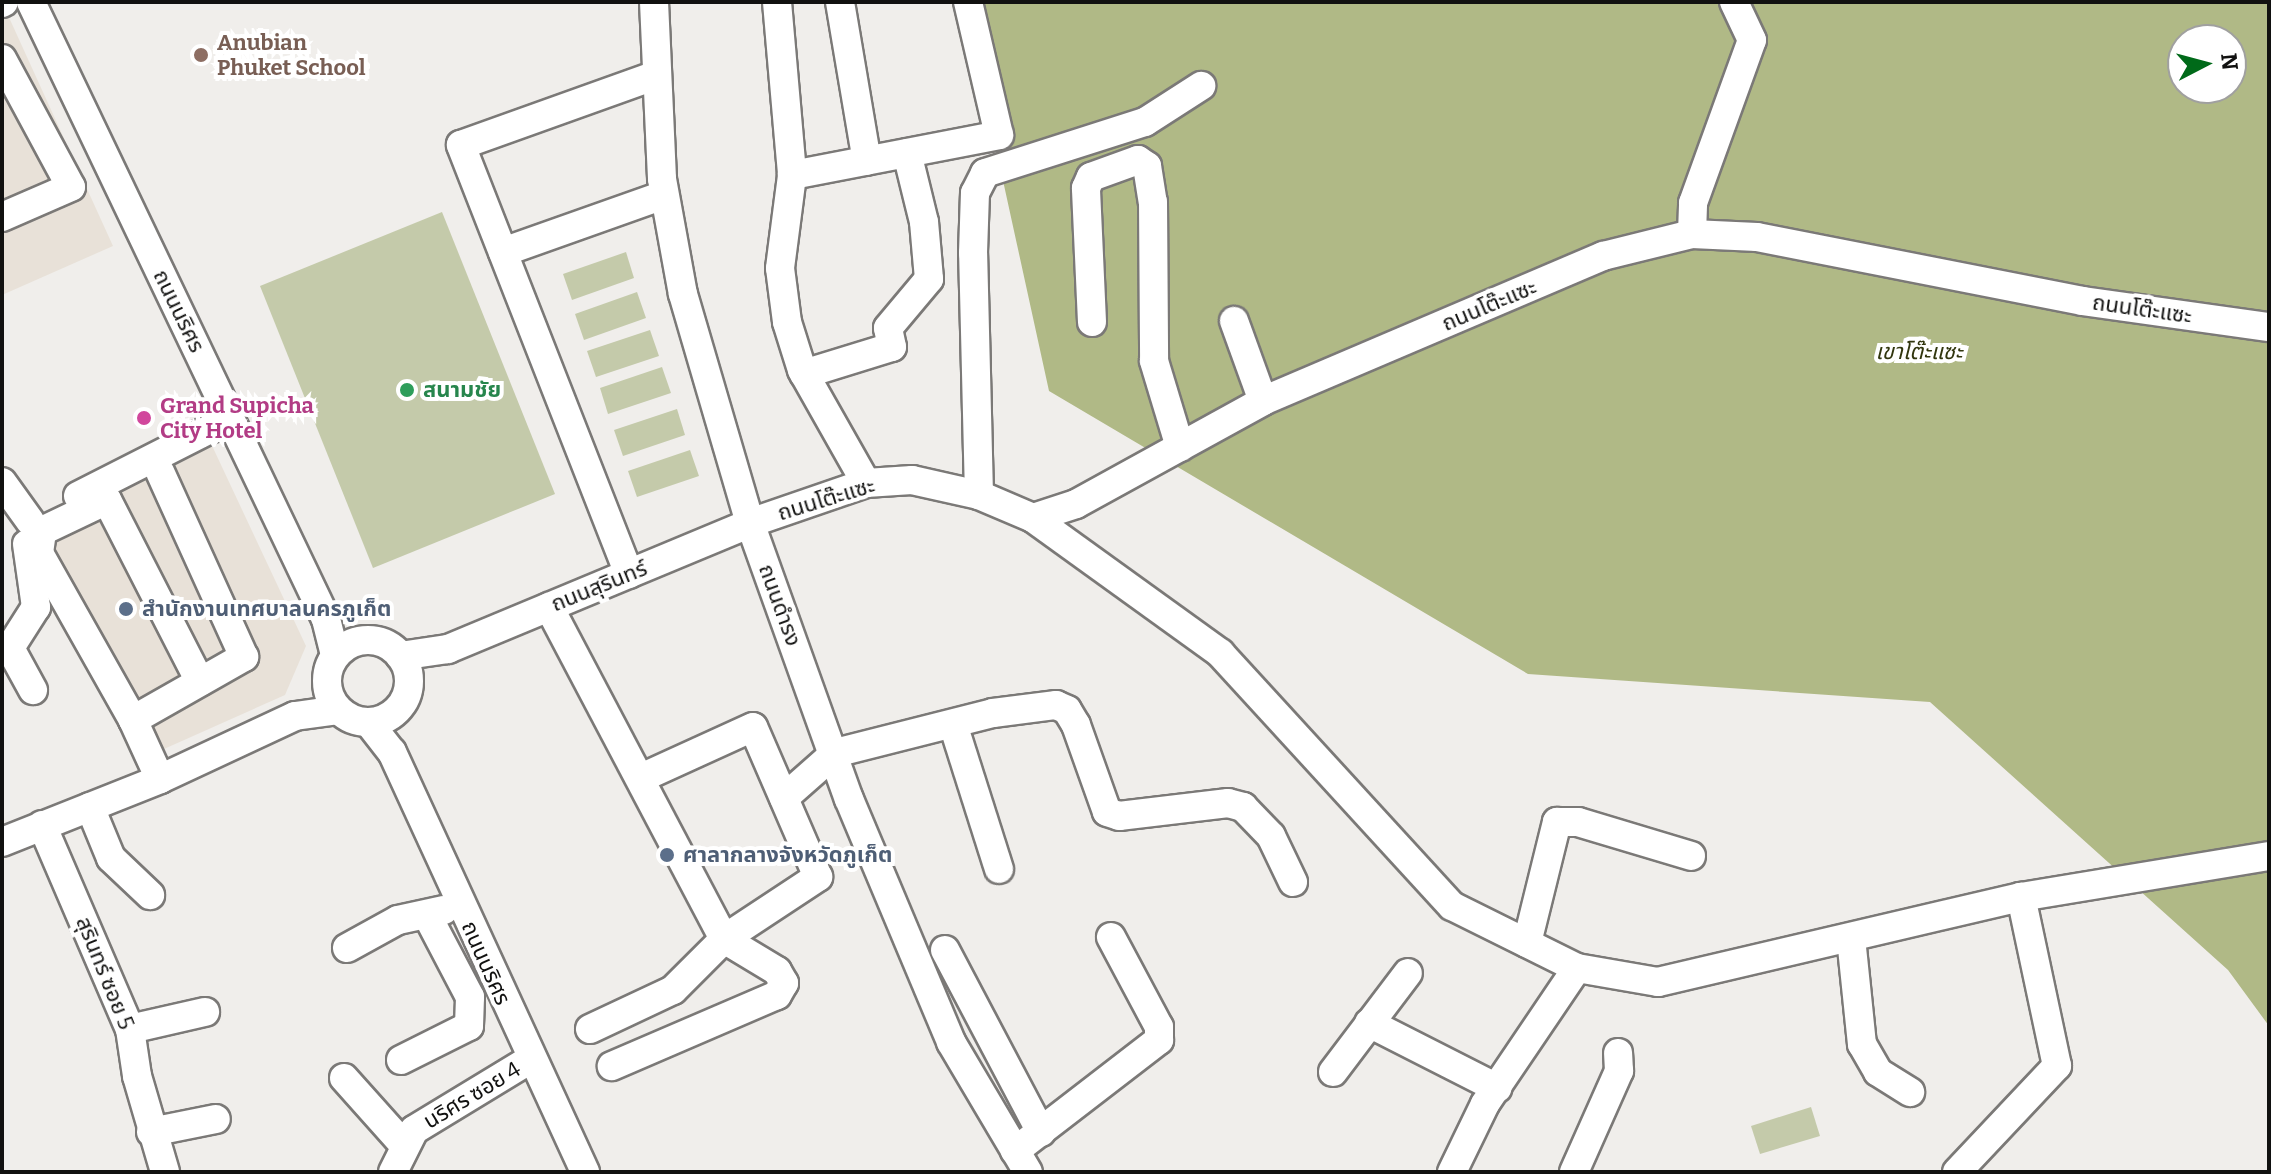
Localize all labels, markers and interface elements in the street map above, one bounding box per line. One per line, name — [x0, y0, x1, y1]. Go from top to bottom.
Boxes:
north arrow — [2167, 24, 2247, 104]
place label: Anubian Phuket School — [217, 29, 366, 80]
marker: Anubian Phuket School — [192, 46, 210, 64]
text: N — [2215, 52, 2244, 71]
street label: ถนนนริศร — [148, 265, 210, 357]
street label: ถนนโต๊ะแซะ — [1438, 273, 1540, 337]
street label: ถนนโต๊ะแซะ — [2091, 289, 2193, 329]
park label: เขาโต๊ะแซะ — [1875, 339, 1963, 365]
place label: สนามชัย — [423, 377, 501, 403]
marker: สนามชัย — [398, 381, 416, 399]
place label: Grand Supicha City Hotel — [160, 392, 314, 444]
marker: Grand Supicha City Hotel — [135, 409, 153, 427]
street label: ถนนโต๊ะแซะ — [774, 472, 878, 526]
street label: ถนนสุรินทร์ — [547, 555, 651, 617]
street label: ถนนดำรง — [753, 560, 807, 650]
place label: สำนักงานเทศบาลนครภูเก็ต — [142, 596, 391, 622]
marker: สำนักงานเทศบาลนครภูเก็ต — [117, 600, 135, 618]
place label: ศาลากลางจังหวัดภูเก็ต — [683, 842, 892, 868]
marker: ศาลากลางจังหวัดภูเก็ต — [658, 846, 676, 864]
street label: สุรินทร์ ซอย 5 — [70, 913, 140, 1033]
street label: ถนนนริศร — [456, 917, 516, 1009]
street label: นริศร ซอย 4 — [419, 1056, 525, 1134]

